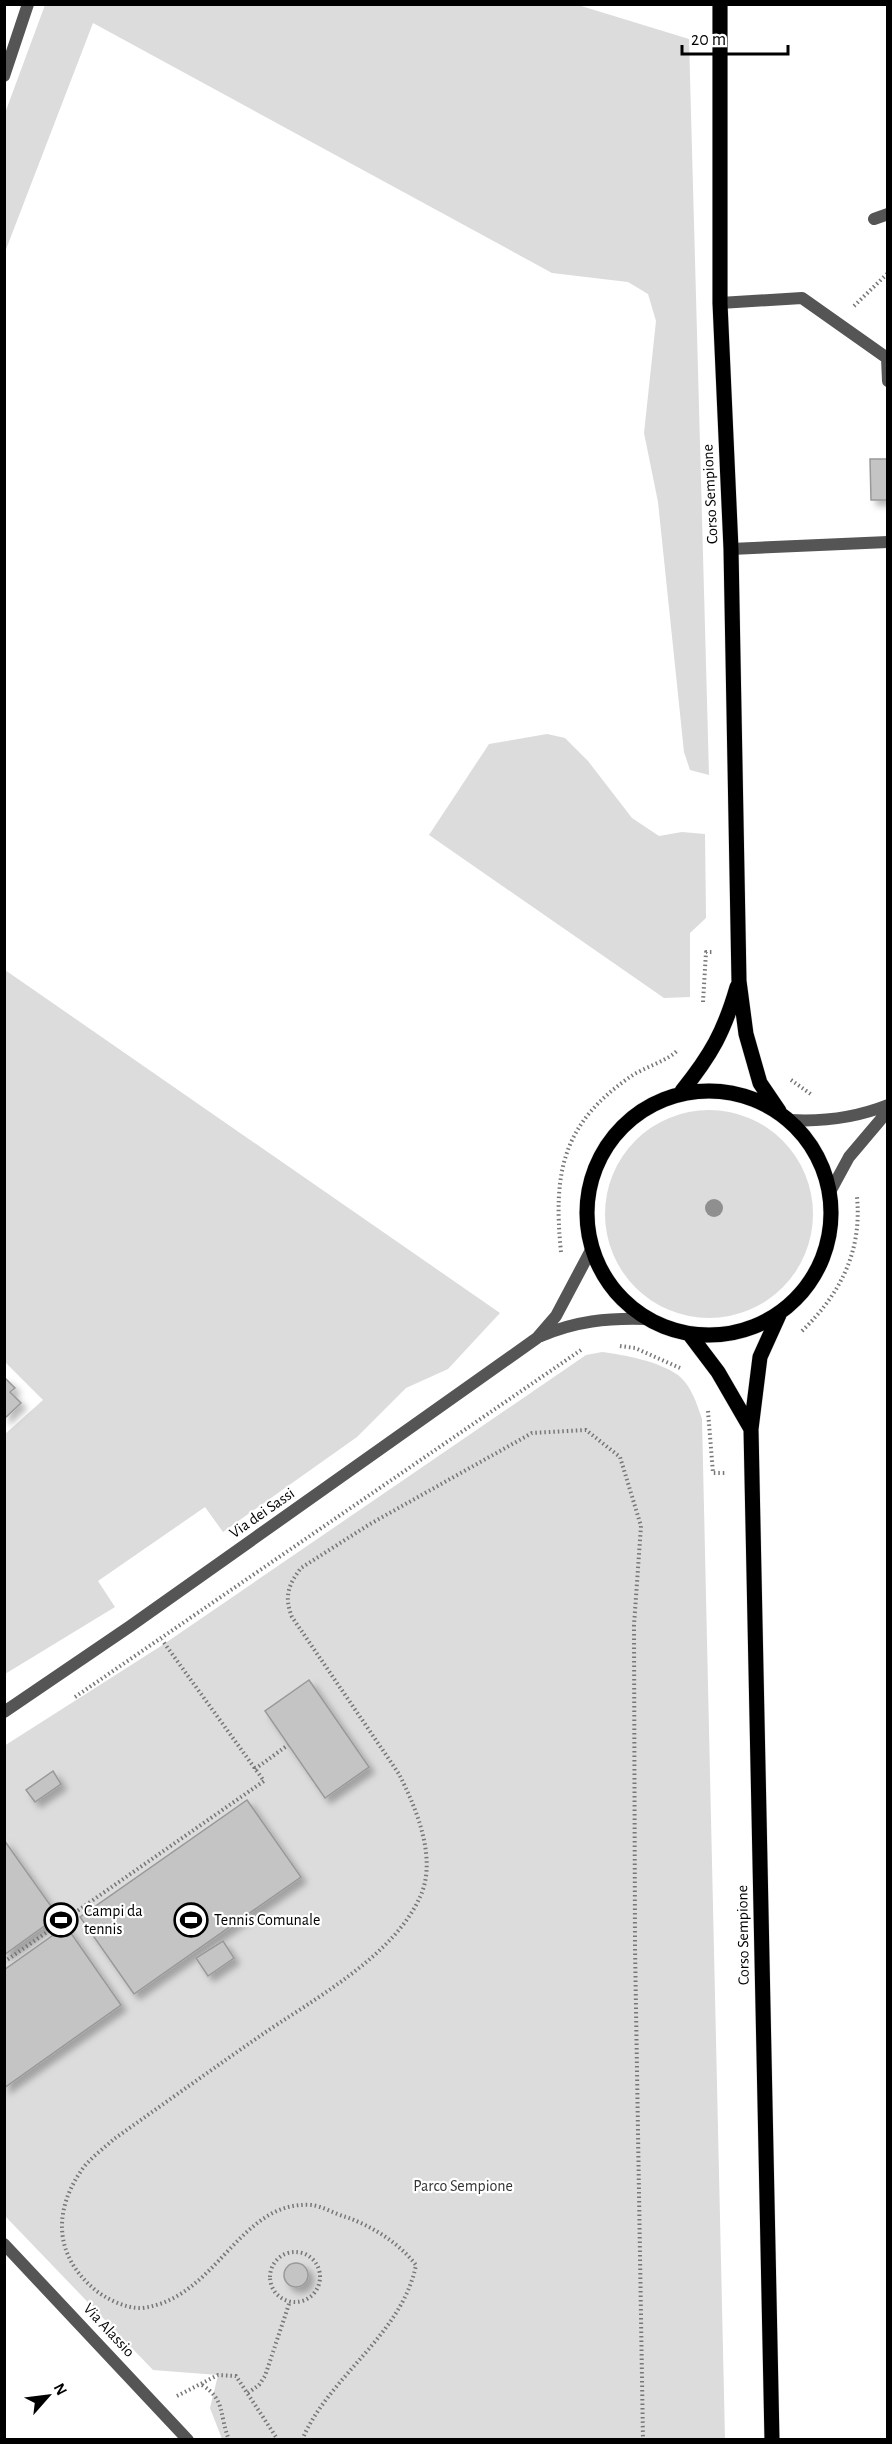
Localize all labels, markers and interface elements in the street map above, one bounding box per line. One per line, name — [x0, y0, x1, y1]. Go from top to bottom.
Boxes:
scale bar — [682, 18, 788, 56]
text: 20 m — [691, 31, 726, 49]
street label: Corso Sempione — [699, 444, 721, 544]
street label: Via dei Sassi — [227, 1485, 297, 1541]
street label: Corso Sempione — [734, 1885, 752, 1985]
sports icon: Campi da tennis — [43, 1902, 79, 1938]
sports icon: Tennis Comunale — [173, 1902, 209, 1938]
place label: Campi da tennis — [84, 1903, 143, 1937]
place label: Tennis Comunale — [214, 1912, 320, 1928]
park label: Parco Sempione — [413, 2178, 513, 2194]
street label: Via Alassio — [80, 2300, 138, 2360]
north arrow — [18, 2366, 78, 2426]
text: N — [51, 2381, 70, 2398]

